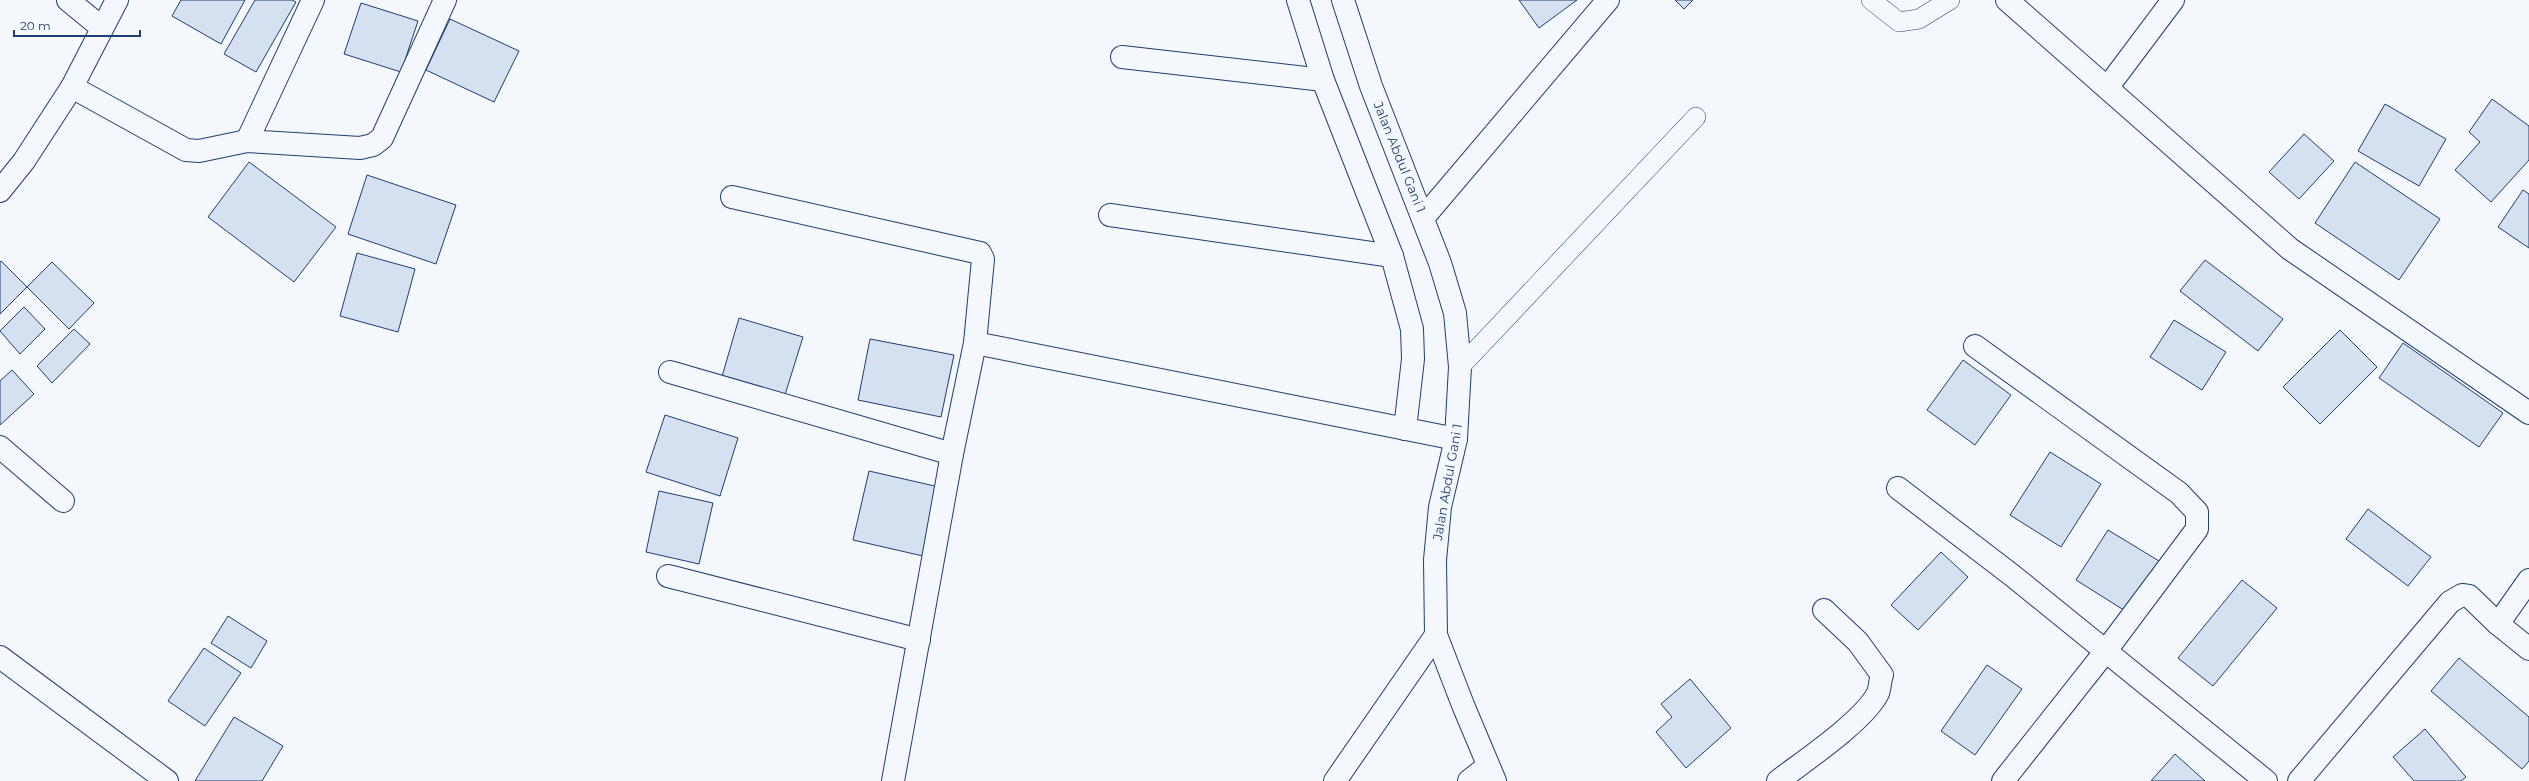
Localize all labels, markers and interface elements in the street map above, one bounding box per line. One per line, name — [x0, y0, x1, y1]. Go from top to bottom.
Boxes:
scale bar — [14, 12, 140, 38]
text: 20 m — [20, 18, 51, 33]
street label: Jalan Abdul Gani 1 — [1370, 98, 1430, 215]
street label: Jalan Abdul Gani 1 — [1429, 422, 1465, 543]

